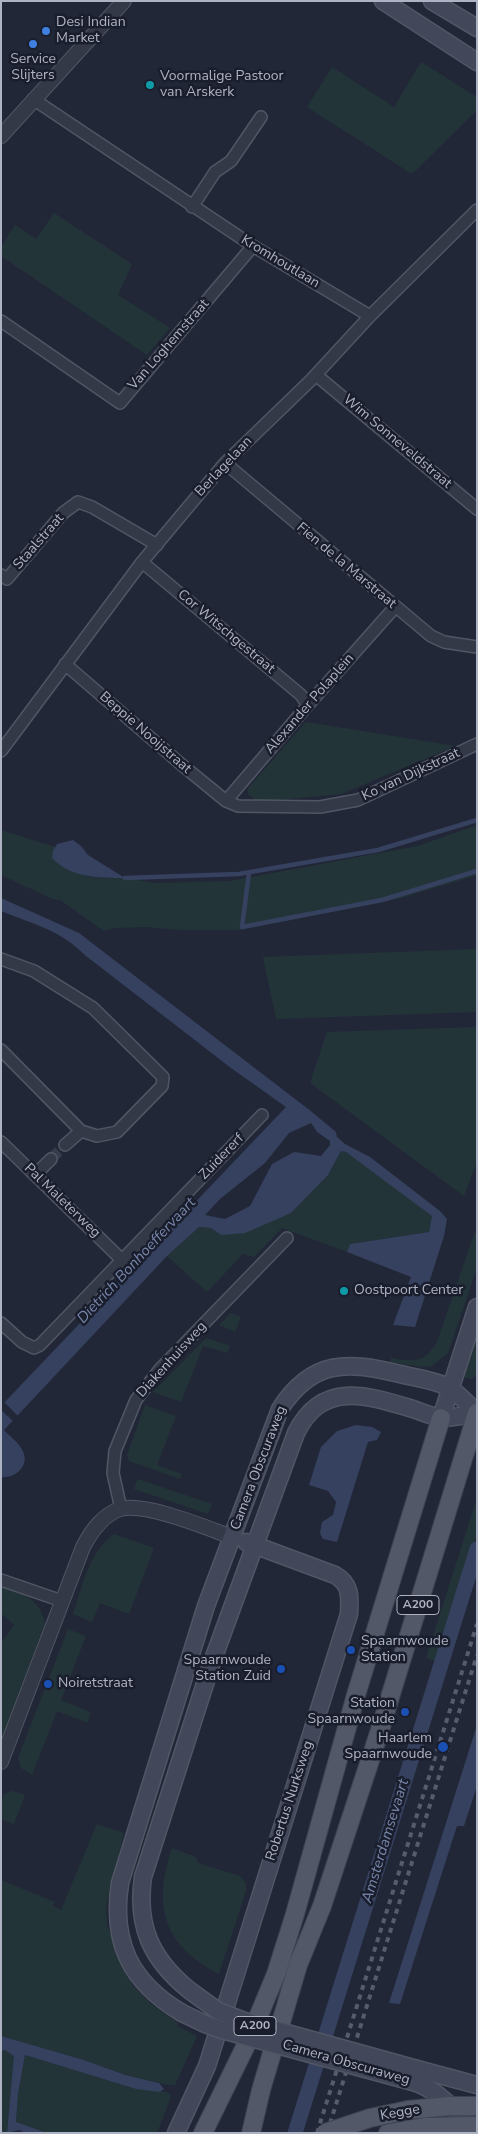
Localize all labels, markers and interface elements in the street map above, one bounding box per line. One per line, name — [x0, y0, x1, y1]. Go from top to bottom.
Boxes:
place label: Desi Indian Market — [56, 15, 126, 48]
marker: Desi Indian Market — [40, 25, 52, 37]
marker: Service Slijters — [27, 38, 39, 50]
place label: Service Slijters — [10, 52, 56, 84]
place label: Voormalige Pastoor van Arskerk — [160, 69, 283, 102]
marker: Voormalige Pastoor van Arskerk — [144, 79, 156, 91]
street label: Kromhoutlaan — [238, 232, 322, 292]
street label: Van Loghemstraat — [125, 296, 213, 394]
street label: Wim Sonneveldstraat — [339, 392, 455, 492]
street label: Berlagelaan — [192, 433, 256, 501]
street label: Staalstraat — [10, 511, 68, 573]
street label: Fien de la Marstraat — [293, 519, 399, 613]
street label: Cor Witschgestraat — [174, 586, 278, 678]
street label: Alexander Polaplein — [262, 650, 358, 758]
street label: Beppie Nooijstraat — [96, 689, 194, 777]
street label: Ko van Dijkstraat — [359, 745, 463, 805]
street label: Zuidererf — [196, 1131, 248, 1183]
street label: Pal Maleterweg — [20, 1160, 104, 1242]
water label: Dietrich Bonhoeffervaart — [74, 1194, 200, 1328]
place label: Oostpoort Center — [354, 1283, 463, 1299]
marker: Oostpoort Center — [338, 1285, 350, 1297]
street label: Diakenhuisweg — [134, 1319, 210, 1401]
street label: Camera Obscuraweg — [228, 1404, 290, 1532]
road number: A200 — [397, 1596, 439, 1614]
place label: Spaarnwoude Station — [361, 1634, 448, 1666]
marker: Spaarnwoude Station — [345, 1644, 357, 1656]
place label: Spaarnwoude Station Zuid — [184, 1653, 271, 1685]
marker: Spaarnwoude Station Zuid — [275, 1663, 287, 1675]
place label: Noiretstraat — [58, 1676, 133, 1692]
marker: Noiretstraat — [42, 1678, 54, 1690]
place label: Station Spaarnwoude — [308, 1696, 395, 1728]
marker: Station Spaarnwoude — [399, 1706, 411, 1718]
place label: Haarlem Spaarnwoude — [345, 1731, 432, 1764]
street label: Robertus Nurksweg — [263, 1739, 317, 1863]
marker: Haarlem Spaarnwoude — [436, 1740, 450, 1754]
water label: Amsterdamsevaart — [359, 1777, 413, 1905]
road number: A200 — [234, 2016, 276, 2035]
street label: Camera Obscuraweg — [280, 2037, 412, 2089]
street label: Kegge — [379, 2101, 421, 2125]

